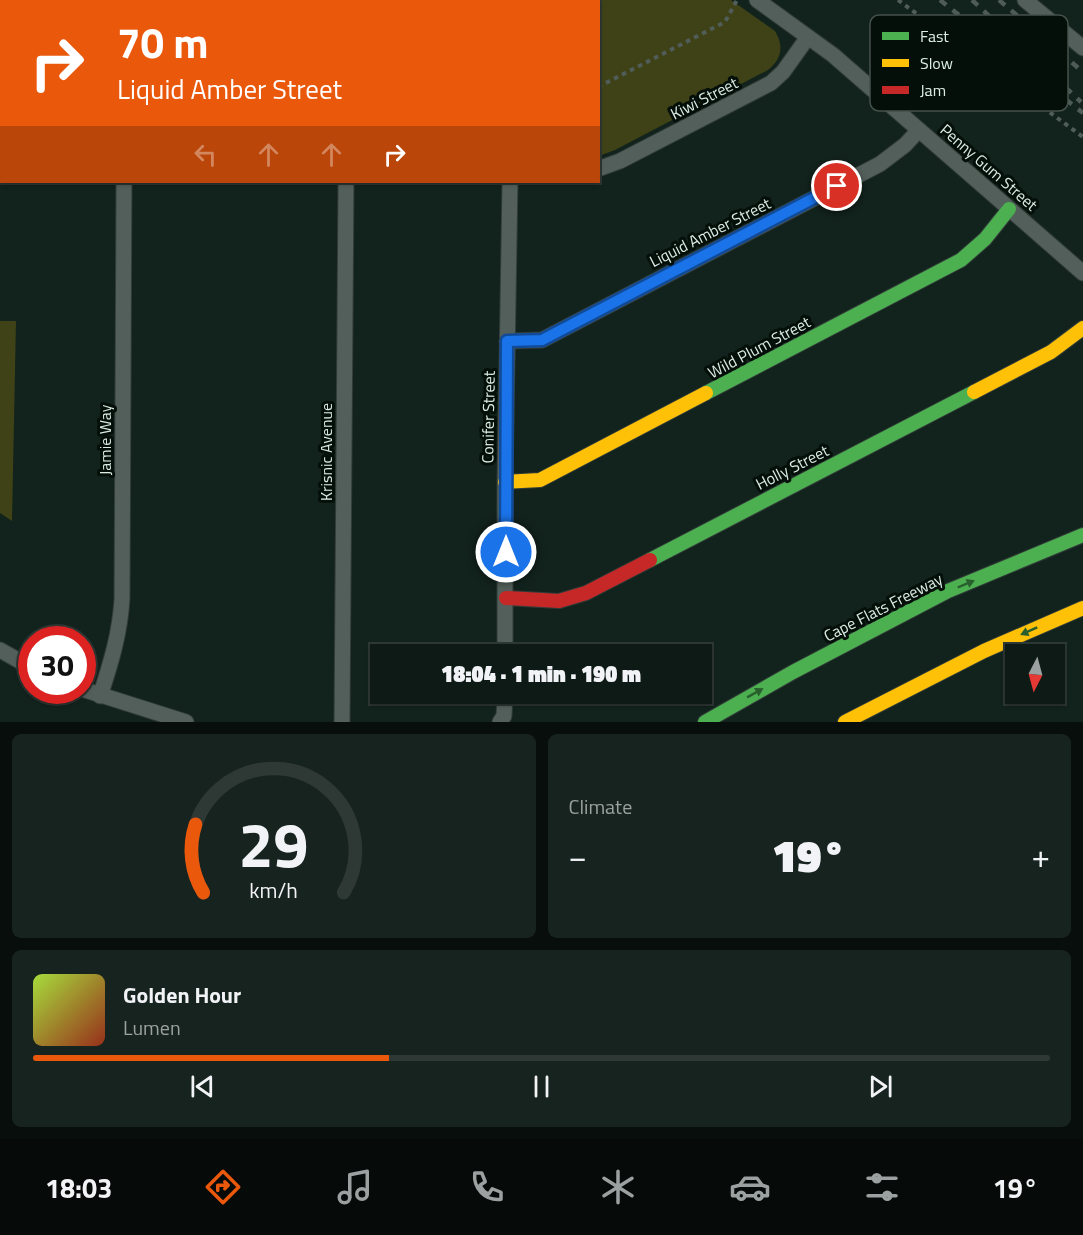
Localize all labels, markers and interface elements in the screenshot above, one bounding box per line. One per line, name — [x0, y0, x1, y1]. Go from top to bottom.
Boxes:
text: 70 m — [117, 10, 209, 74]
legend — [870, 15, 1068, 111]
icon: right — [18, 24, 96, 102]
text: Fast — [920, 24, 949, 48]
text: Slow — [920, 51, 953, 75]
text: Liquid Amber Street — [117, 68, 342, 109]
street label: Kiwi Street — [666, 71, 742, 125]
text: Jam — [920, 78, 946, 102]
street label: Penny Gum Street — [935, 118, 1043, 216]
icon: left — [189, 138, 222, 171]
icon: ahead — [252, 138, 285, 171]
icon: ahead — [315, 138, 348, 171]
icon: right — [378, 138, 411, 171]
pin — [811, 160, 862, 211]
icon: arrive — [820, 169, 853, 202]
street label: Liquid Amber Street — [645, 191, 775, 273]
street label: Wild Plum Street — [703, 310, 815, 384]
street label: Conifer Street — [475, 370, 501, 464]
street label: Krisnic Avenue — [314, 403, 338, 501]
street label: Jamie Way — [93, 404, 117, 475]
street label: Holly Street — [751, 438, 833, 496]
position arrow — [474, 520, 538, 584]
street label: Cape Flats Freeway — [819, 567, 947, 647]
one-way arrow — [957, 579, 975, 589]
speed limit sign: 30 — [18, 626, 96, 704]
one-way arrow — [1020, 626, 1038, 636]
north arrow — [1005, 644, 1065, 704]
map controls — [1005, 644, 1065, 704]
text: 18:04 · 1 min · 190 m — [441, 657, 641, 691]
one-way arrow — [747, 688, 764, 698]
text: Climate — [569, 791, 632, 822]
text: 29 — [239, 796, 309, 891]
text: 19° — [772, 821, 846, 889]
text: − — [569, 831, 587, 881]
text: + — [1032, 831, 1050, 881]
text: km/h — [249, 874, 298, 906]
text: Golden Hour — [123, 978, 241, 1012]
text: Lumen — [123, 1012, 181, 1043]
icon: previous — [186, 1070, 219, 1103]
icon: pause — [525, 1070, 558, 1103]
icon: next — [864, 1070, 897, 1103]
icon: directions — [202, 1166, 244, 1208]
icon: music — [334, 1166, 376, 1208]
icon: phone — [466, 1166, 508, 1208]
icon: climate — [597, 1166, 639, 1208]
icon: car — [729, 1166, 771, 1208]
icon: filters — [861, 1166, 903, 1208]
text: 18:03 — [45, 1167, 112, 1208]
text: 19° — [993, 1167, 1038, 1208]

